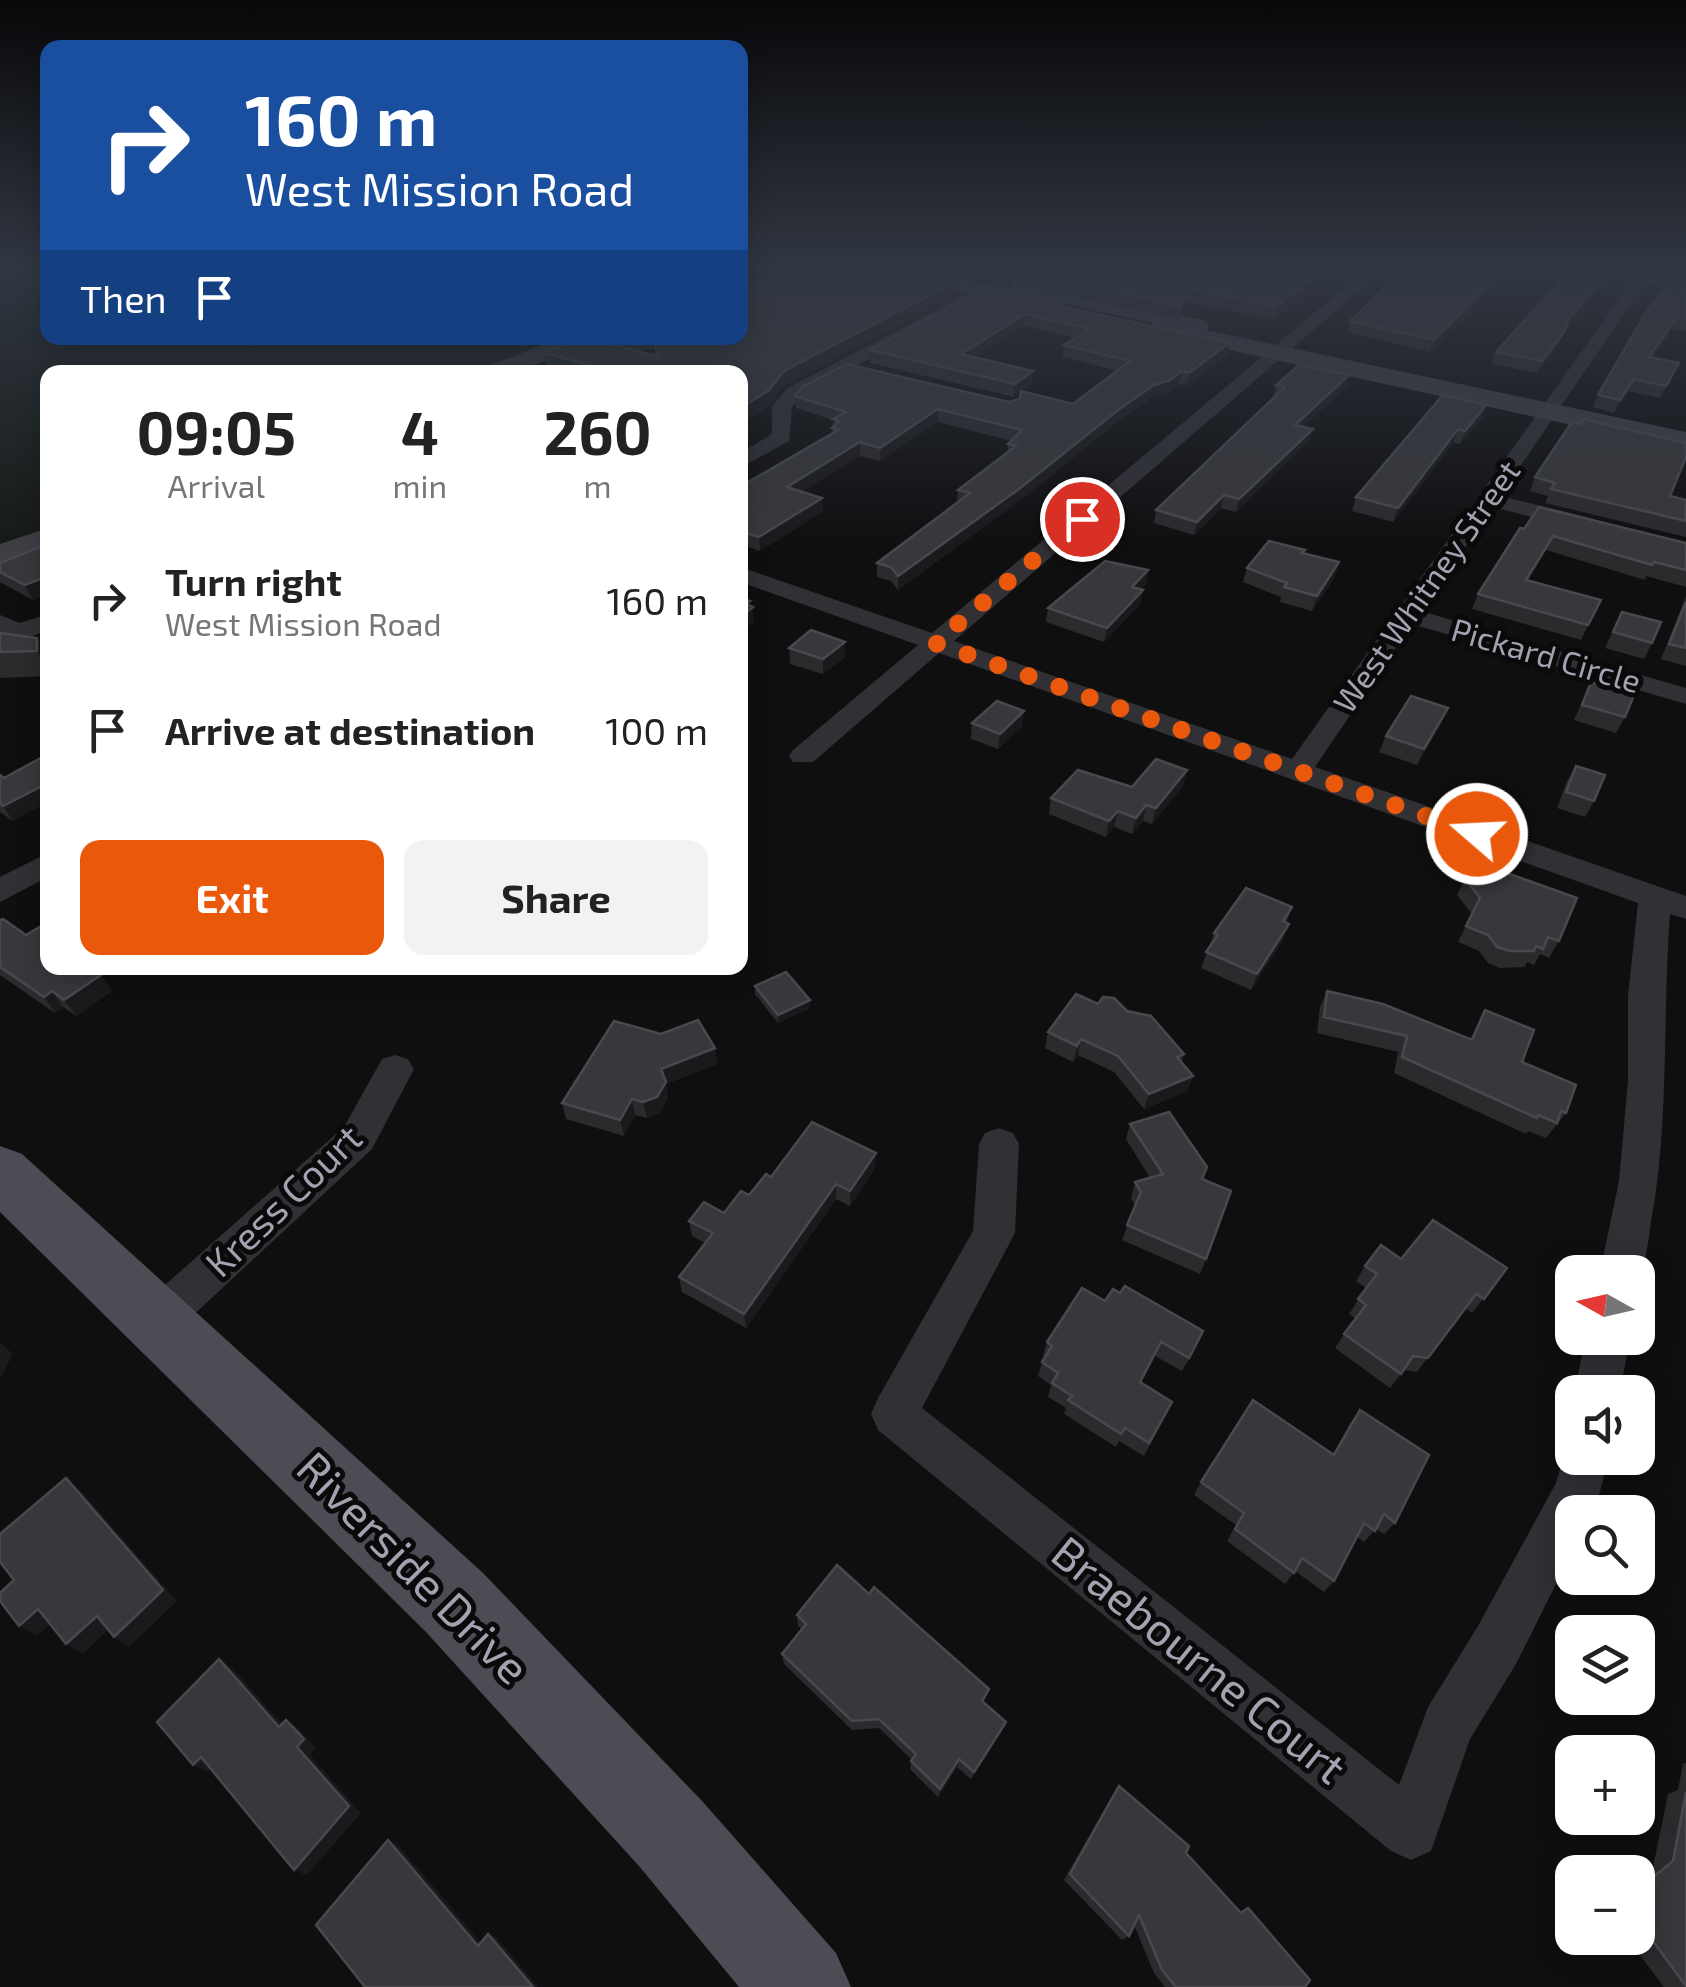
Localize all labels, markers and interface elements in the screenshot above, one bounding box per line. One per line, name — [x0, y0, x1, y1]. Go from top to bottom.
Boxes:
text: 160 m — [245, 76, 438, 160]
icon: right — [80, 80, 210, 210]
text: West Mission Road — [245, 161, 634, 215]
icon: arrive — [187, 270, 242, 325]
text: Then — [80, 275, 167, 321]
text: 09:05 — [136, 395, 296, 467]
text: 4 — [401, 395, 439, 467]
text: 260 — [543, 395, 652, 467]
street label: West Whitney Street — [1324, 452, 1527, 719]
text: Arrival — [168, 466, 265, 504]
text: min — [392, 466, 447, 504]
text: m — [583, 466, 612, 504]
pin — [1040, 477, 1125, 562]
icon: arrive — [1055, 492, 1110, 547]
text: Turn right — [165, 558, 342, 604]
icon: right — [80, 573, 135, 628]
text: 160 m — [606, 577, 708, 623]
text: West Mission Road — [165, 604, 442, 642]
street label: Pickard Circle — [1447, 609, 1646, 699]
icon: arrive — [80, 703, 135, 758]
text: Arrive at destination — [165, 707, 535, 753]
text: 100 m — [605, 707, 708, 753]
position arrow — [1425, 782, 1529, 886]
button: Exit — [80, 840, 384, 955]
button: Share — [404, 840, 708, 955]
street label: Kress Court — [195, 1114, 370, 1285]
north arrow — [1555, 1255, 1655, 1355]
map controls — [1555, 1255, 1655, 1955]
button: sound — [1555, 1375, 1655, 1475]
street label: Riverside Drive — [287, 1439, 542, 1694]
button: search — [1555, 1495, 1655, 1595]
street label: Braebourne Court — [1043, 1524, 1358, 1793]
button: layers — [1555, 1615, 1655, 1715]
button: + — [1555, 1735, 1655, 1835]
button: − — [1555, 1855, 1655, 1955]

